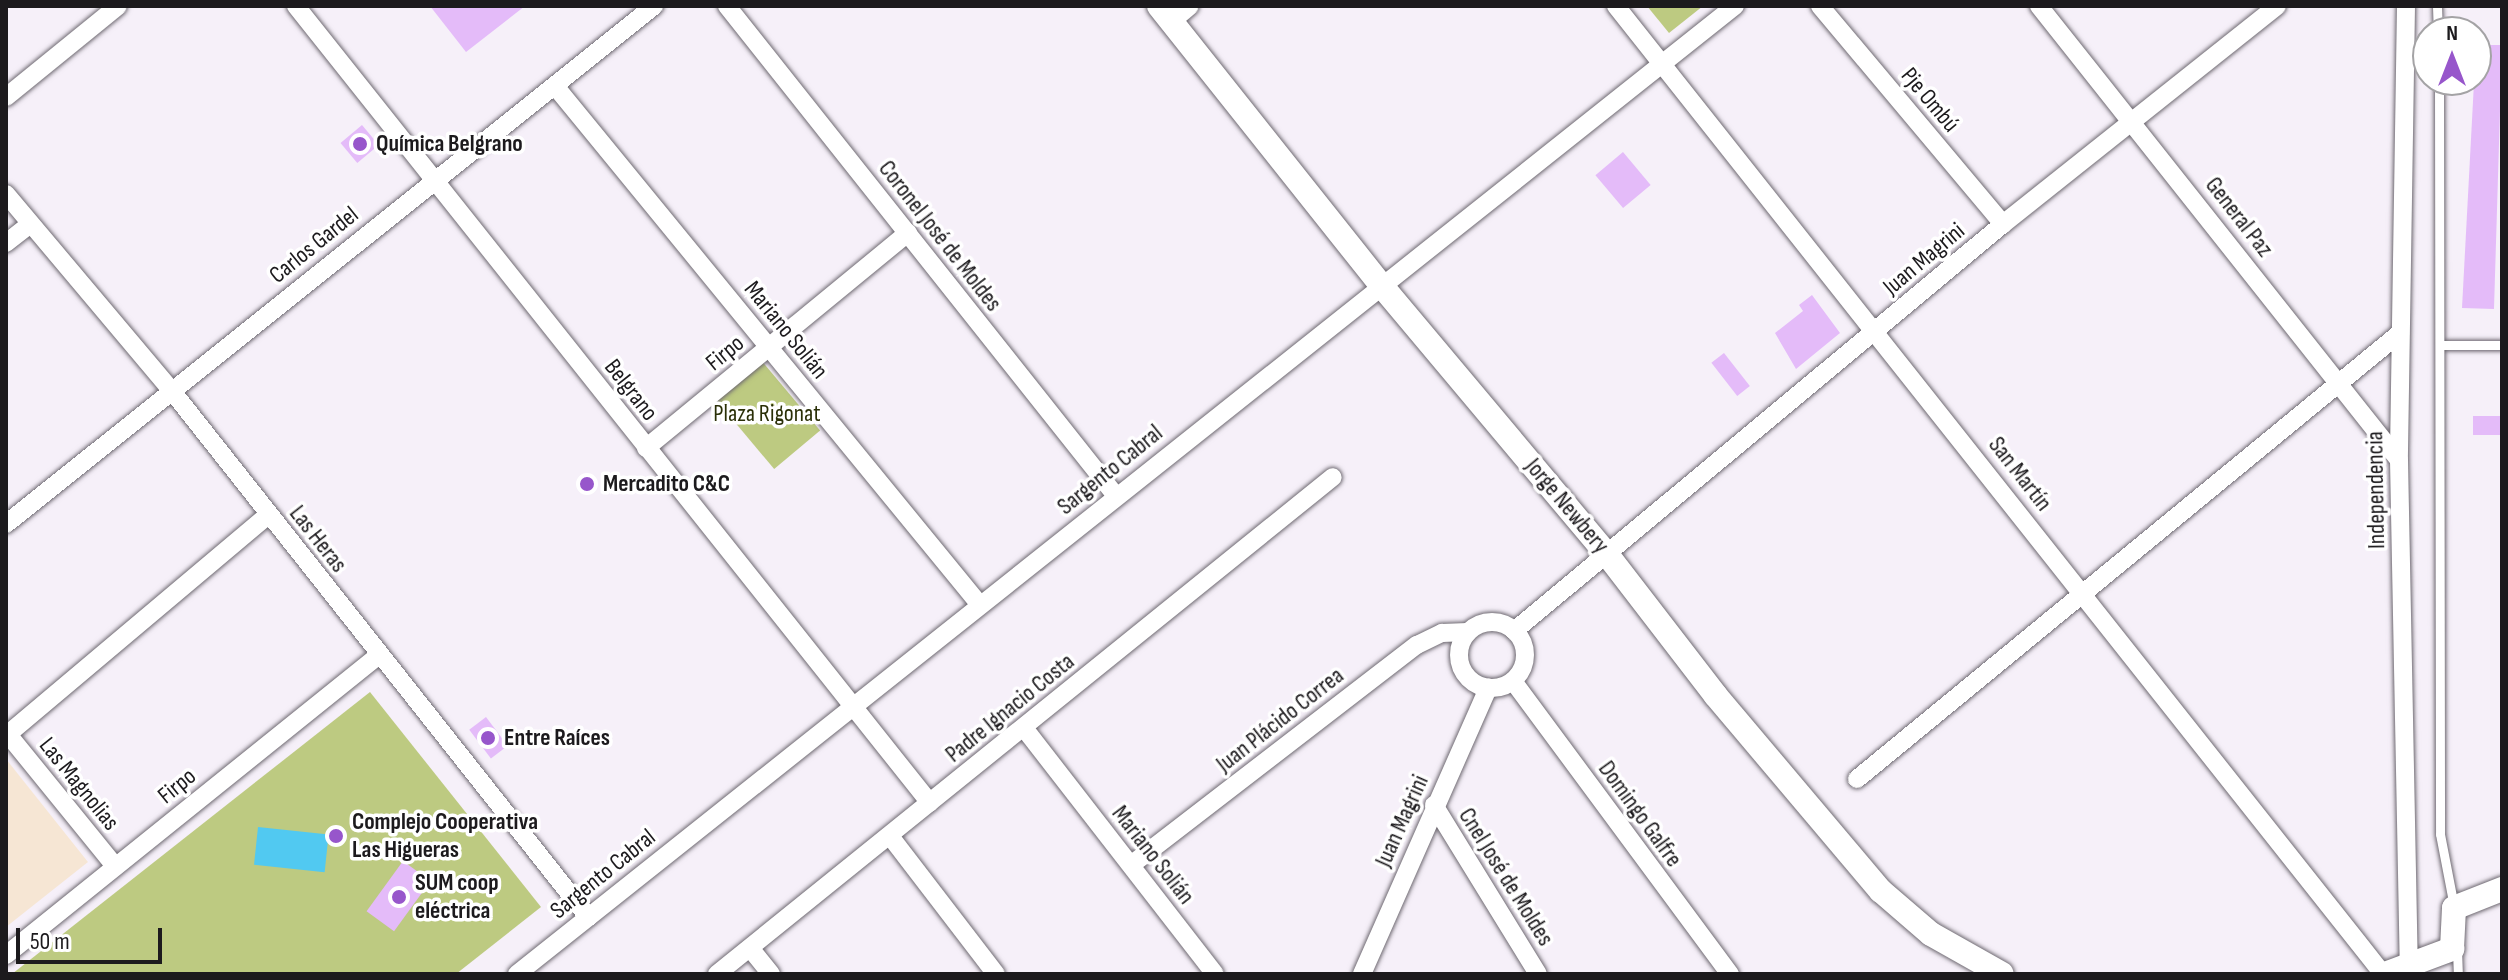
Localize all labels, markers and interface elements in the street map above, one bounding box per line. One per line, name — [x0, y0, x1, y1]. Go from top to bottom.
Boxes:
north arrow — [2412, 16, 2492, 96]
text: N — [2446, 20, 2458, 47]
street label: Pje Ombú — [1895, 62, 1965, 138]
place label: Química Belgrano — [376, 130, 523, 158]
marker: Química Belgrano — [351, 135, 369, 153]
street label: Coronel José de Moldes — [872, 155, 1008, 317]
street label: General Paz — [2199, 171, 2279, 263]
street label: Carlos Gardel — [264, 200, 364, 290]
street label: Juan Magrini — [1877, 217, 1971, 301]
street label: Mariano Solián — [738, 275, 834, 385]
street label: Firpo — [700, 329, 750, 377]
street label: Belgrano — [598, 353, 664, 427]
park label: Plaza Rigonat — [713, 400, 821, 428]
street label: Sargento Cabral — [1052, 419, 1168, 521]
street label: San Martín — [1982, 431, 2058, 517]
street label: Independencia — [2361, 431, 2391, 549]
street label: Jorge Newbery — [1519, 453, 1615, 559]
place label: Mercadito C&C — [603, 470, 730, 498]
marker: Mercadito C&C — [578, 475, 596, 493]
street label: Las Heras — [283, 500, 353, 578]
street label: Padre Ignacio Costa — [940, 647, 1080, 769]
street label: Juan Plácido Correa — [1211, 661, 1349, 779]
place label: Entre Raíces — [504, 724, 610, 752]
marker: Entre Raíces — [479, 729, 497, 747]
street label: Las Magnolias — [33, 732, 125, 836]
street label: Domingo Galfre — [1592, 755, 1688, 873]
street label: Firpo — [152, 762, 202, 810]
street label: Juan Magrini — [1369, 771, 1435, 871]
street label: Mariano Solián — [1106, 800, 1200, 910]
street label: Cnel José de Moldes — [1452, 803, 1560, 951]
place label: Complejo Cooperativa Las Higueras — [352, 808, 538, 864]
street label: Sargento Cabral — [545, 823, 661, 925]
marker: Complejo Cooperativa Las Higueras — [327, 827, 345, 845]
place label: SUM coop eléctrica — [415, 869, 499, 925]
marker: SUM coop eléctrica — [390, 888, 408, 906]
scale bar — [20, 912, 166, 962]
text: 50 m — [30, 927, 70, 956]

